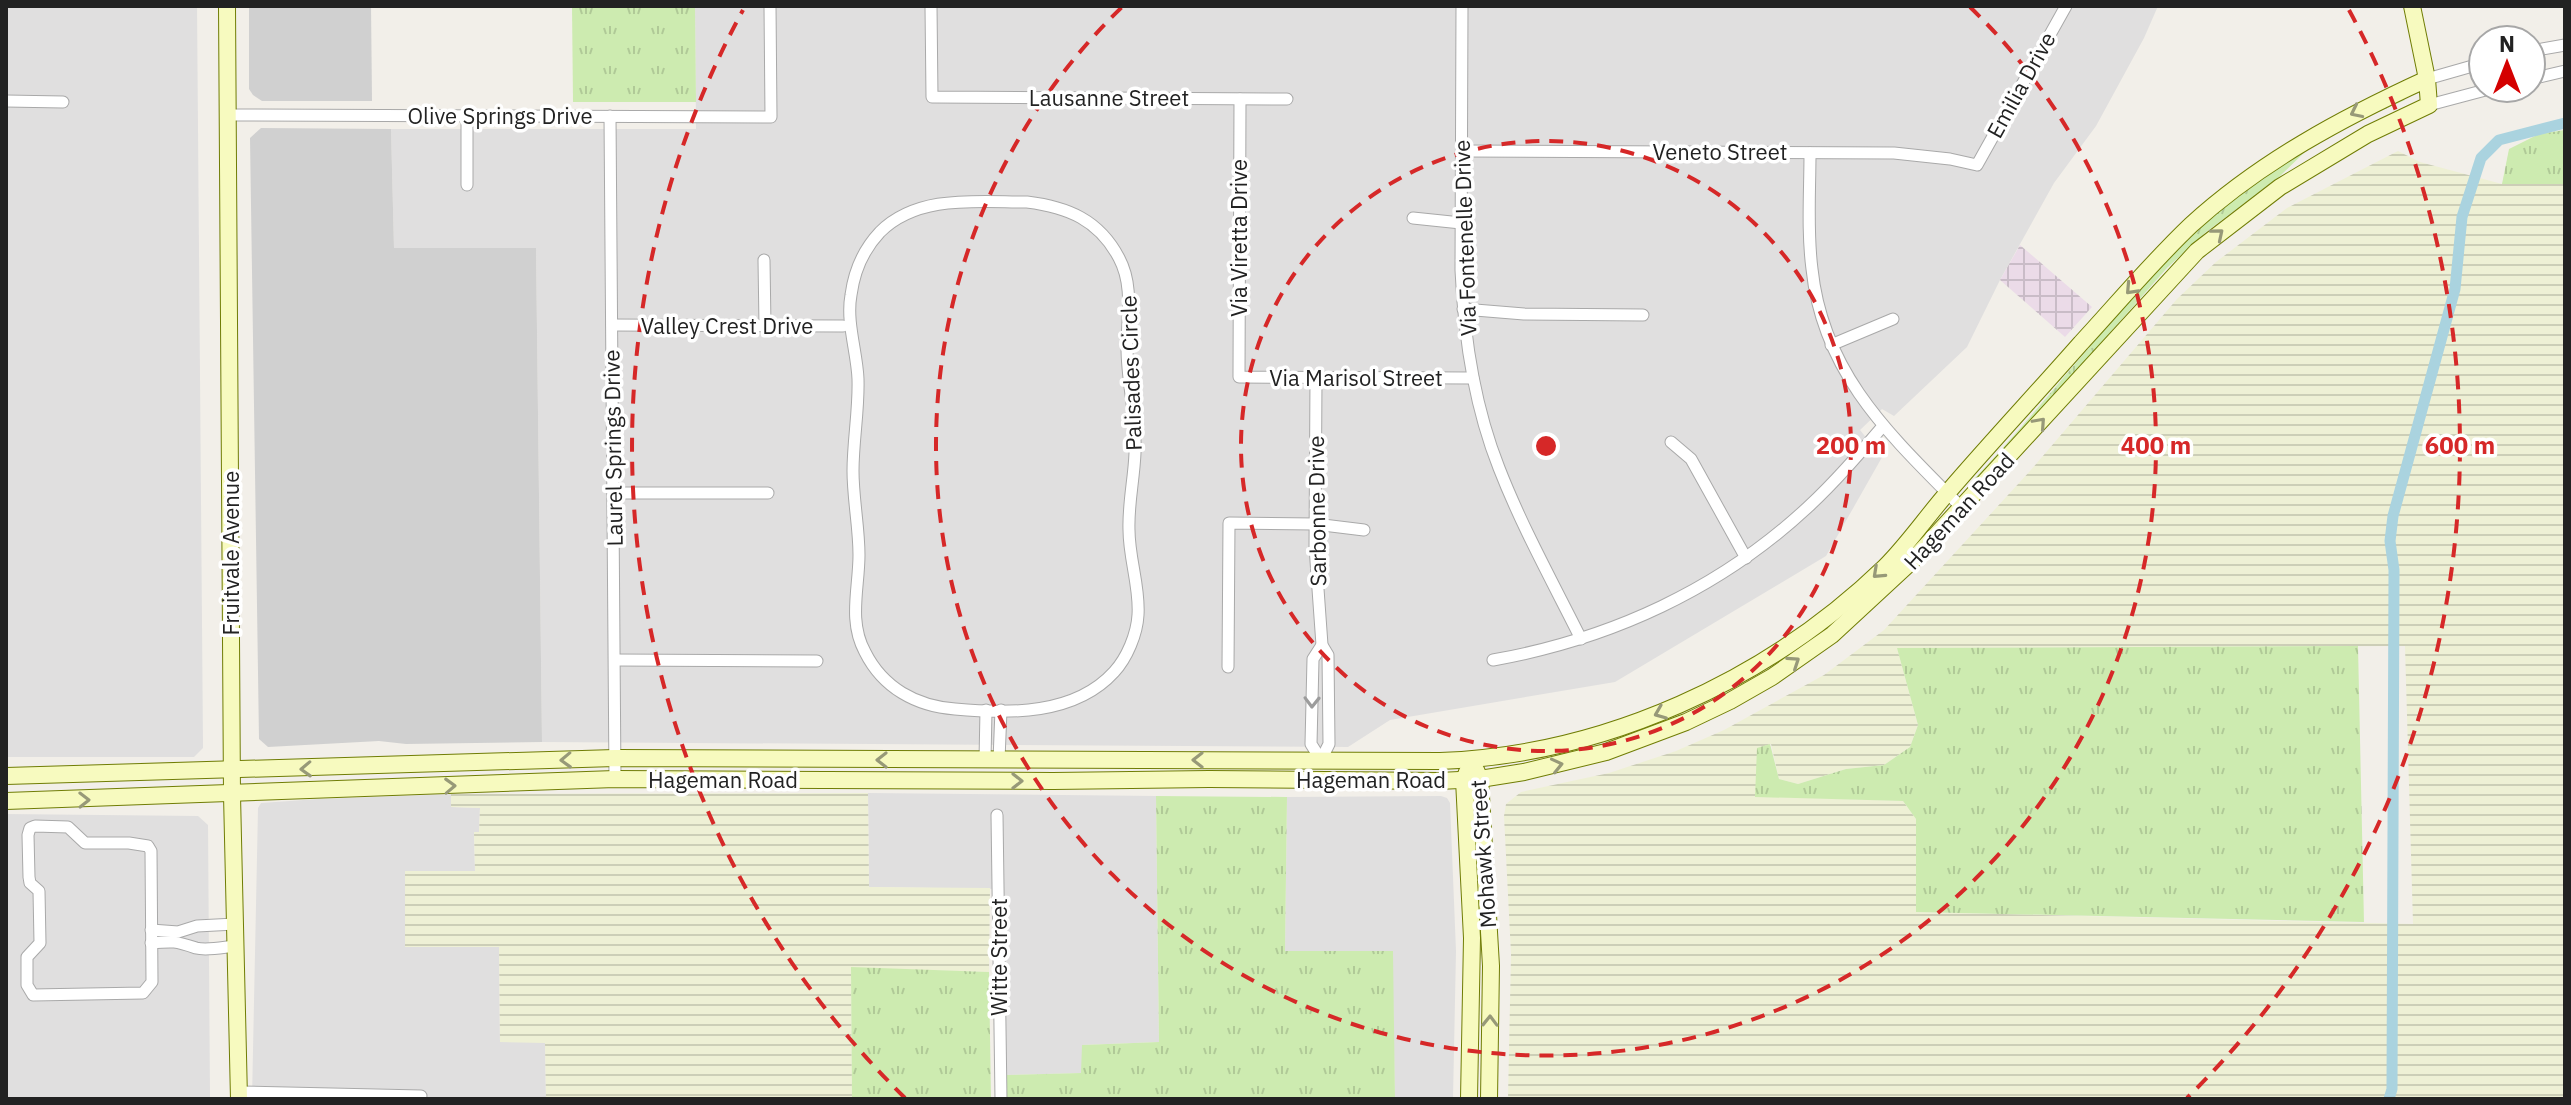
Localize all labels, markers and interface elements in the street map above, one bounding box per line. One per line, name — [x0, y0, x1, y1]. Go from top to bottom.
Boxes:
north arrow — [2467, 24, 2547, 104]
street label: Emilia Drive — [1980, 27, 2062, 143]
text: N — [2499, 29, 2515, 58]
street label: Lausanne Street — [1029, 83, 1189, 112]
street label: Olive Springs Drive — [407, 101, 593, 130]
one-way arrow — [2350, 102, 2365, 118]
street label: Veneto Street — [1653, 137, 1787, 166]
street label: Via Fontenelle Drive — [1447, 139, 1482, 337]
street label: Via Viretta Drive — [1224, 159, 1253, 317]
one-way arrow — [2209, 229, 2224, 243]
one-way arrow — [2126, 279, 2140, 294]
street label: Palisades Circle — [1113, 295, 1148, 451]
street label: Valley Crest Drive — [641, 311, 813, 340]
street label: Laurel Springs Drive — [596, 349, 629, 547]
street label: Via Marisol Street — [1269, 363, 1443, 392]
one-way arrow — [2031, 417, 2045, 432]
text: 200 m — [1816, 429, 1886, 461]
text: 400 m — [2121, 429, 2191, 461]
text: 600 m — [2425, 429, 2495, 461]
centre of rings — [1532, 432, 1560, 460]
street label: Sarbonne Drive — [1301, 435, 1332, 587]
street label: Hageman Road — [1897, 446, 2020, 575]
street label: Fruitvale Avenue — [216, 471, 245, 635]
one-way arrow — [1872, 564, 1887, 578]
one-way arrow — [1786, 657, 1800, 672]
one-way arrow — [1304, 696, 1321, 709]
one-way arrow — [1654, 703, 1668, 719]
one-way arrow — [875, 751, 888, 769]
one-way arrow — [1191, 751, 1204, 769]
one-way arrow — [559, 752, 572, 769]
one-way arrow — [1550, 757, 1563, 774]
one-way arrow — [299, 760, 312, 778]
street label: Hageman Road — [648, 765, 798, 794]
street label: Hageman Road — [1296, 765, 1446, 794]
one-way arrow — [1011, 772, 1024, 790]
one-way arrow — [444, 777, 457, 794]
street label: Mohawk Street — [1463, 779, 1502, 929]
one-way arrow — [78, 791, 91, 809]
street label: Witte Street — [984, 898, 1013, 1016]
one-way arrow — [1481, 1014, 1499, 1027]

